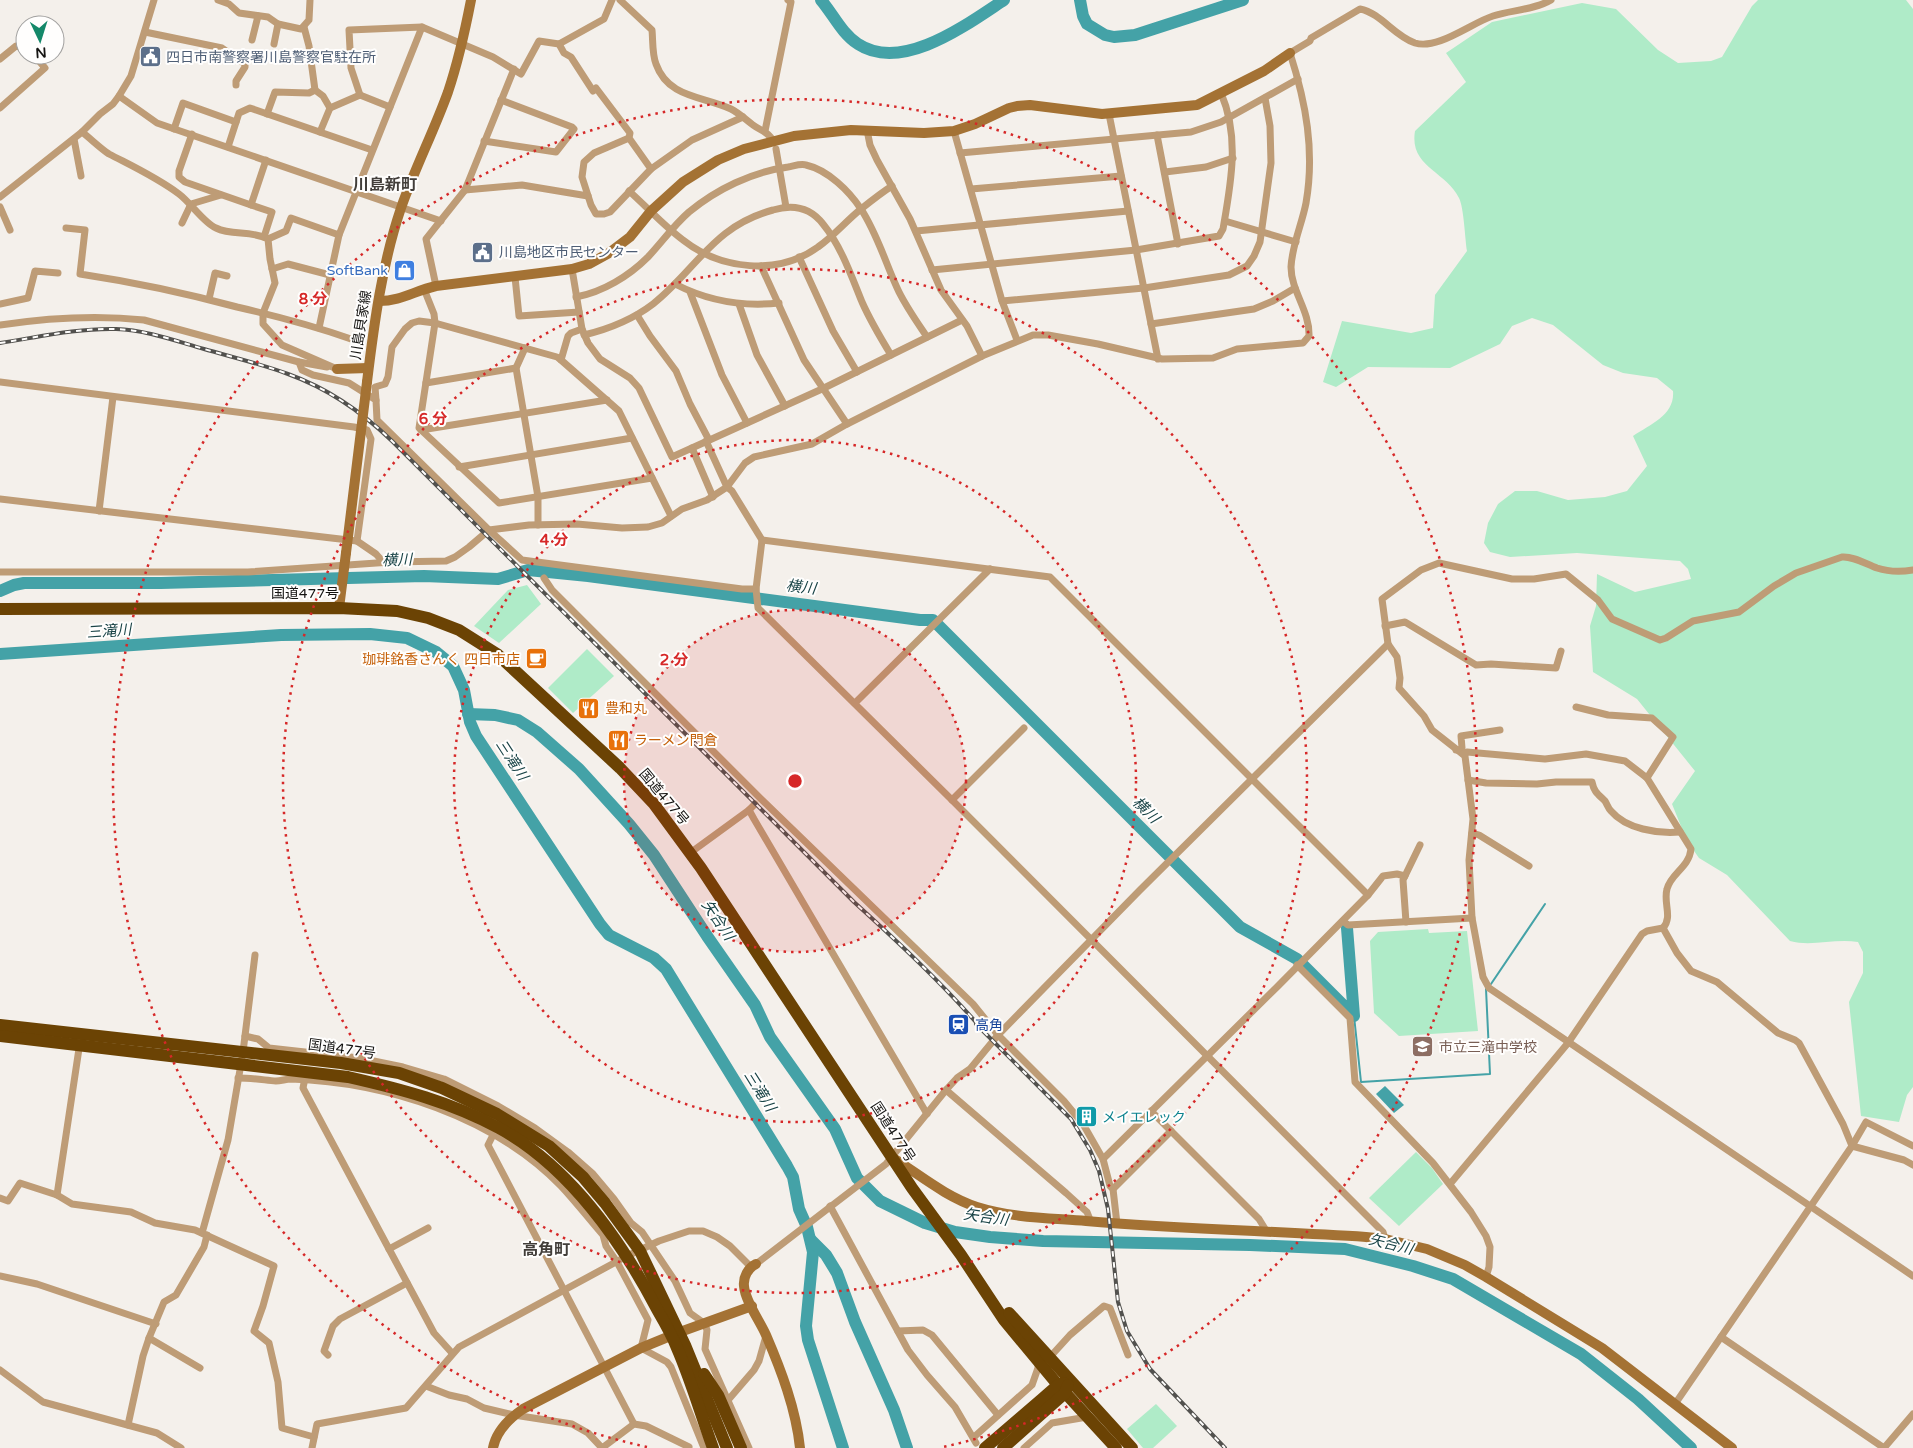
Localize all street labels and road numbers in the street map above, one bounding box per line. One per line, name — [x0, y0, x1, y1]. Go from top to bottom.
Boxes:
street label: 川島貝家線 — [347, 289, 375, 361]
street label: 国道477号 — [271, 585, 339, 602]
street label: 国道477号 — [636, 765, 692, 829]
street label: 国道477号 — [307, 1036, 377, 1062]
street label: 国道477号 — [867, 1099, 919, 1165]

